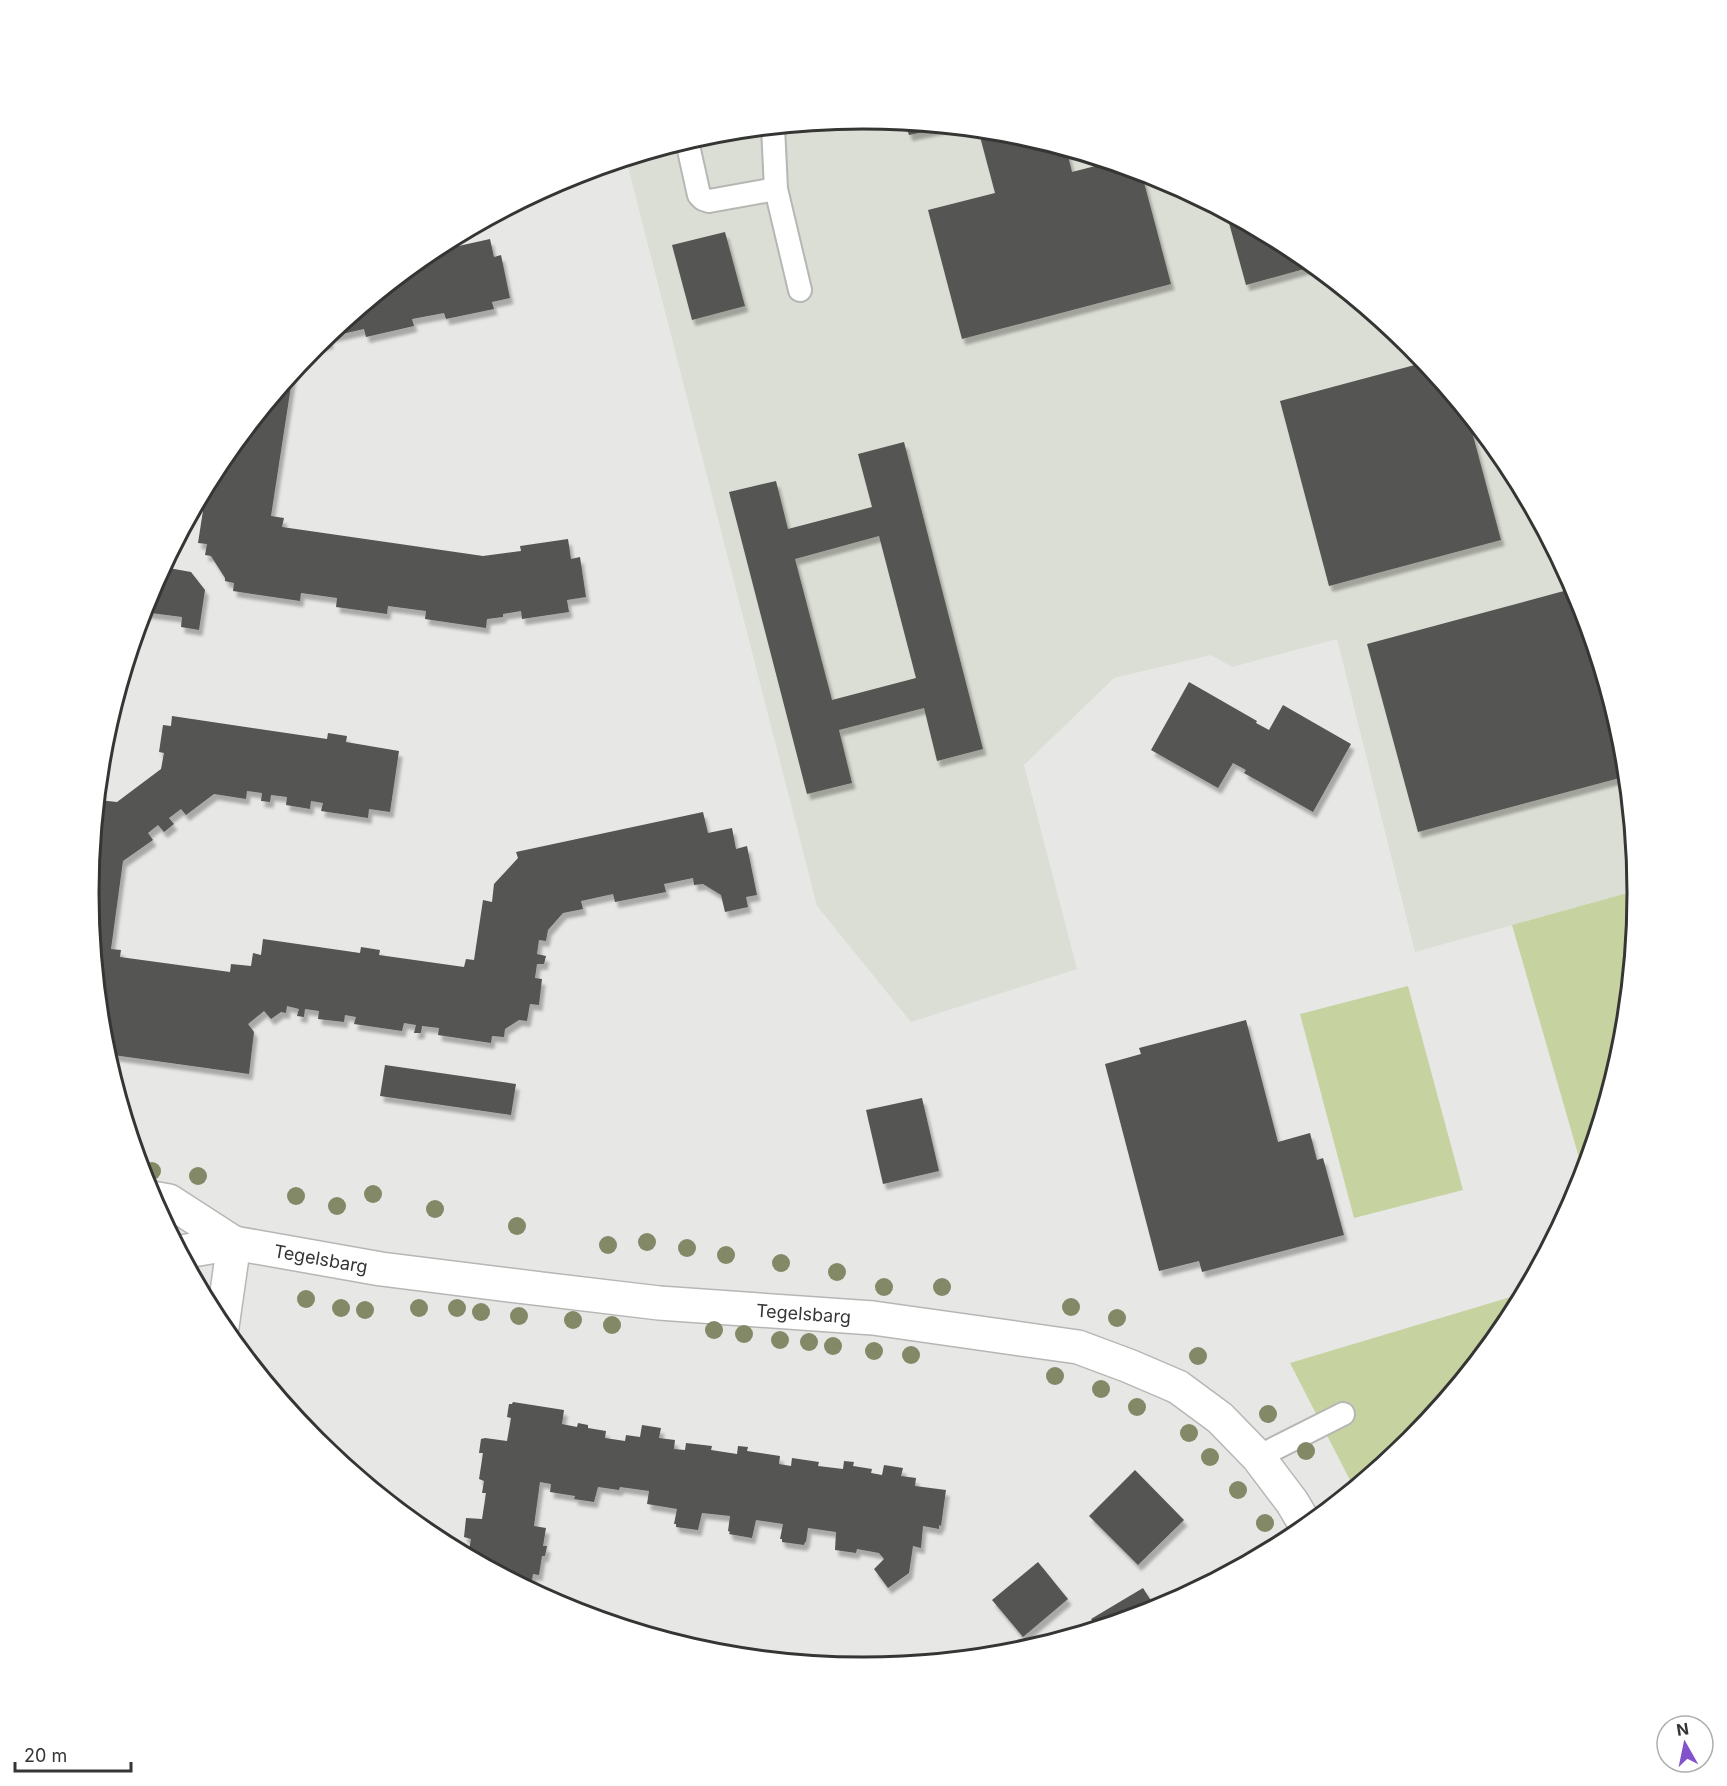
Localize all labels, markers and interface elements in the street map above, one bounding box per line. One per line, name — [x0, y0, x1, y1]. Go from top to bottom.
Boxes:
street label: Tegelsbarg — [272, 1240, 369, 1277]
street label: Tegelsbarg — [755, 1299, 852, 1327]
north arrow — [1655, 1714, 1715, 1774]
text: N — [1675, 1718, 1690, 1740]
scale bar — [15, 1735, 130, 1773]
text: 20 m — [24, 1745, 67, 1766]

